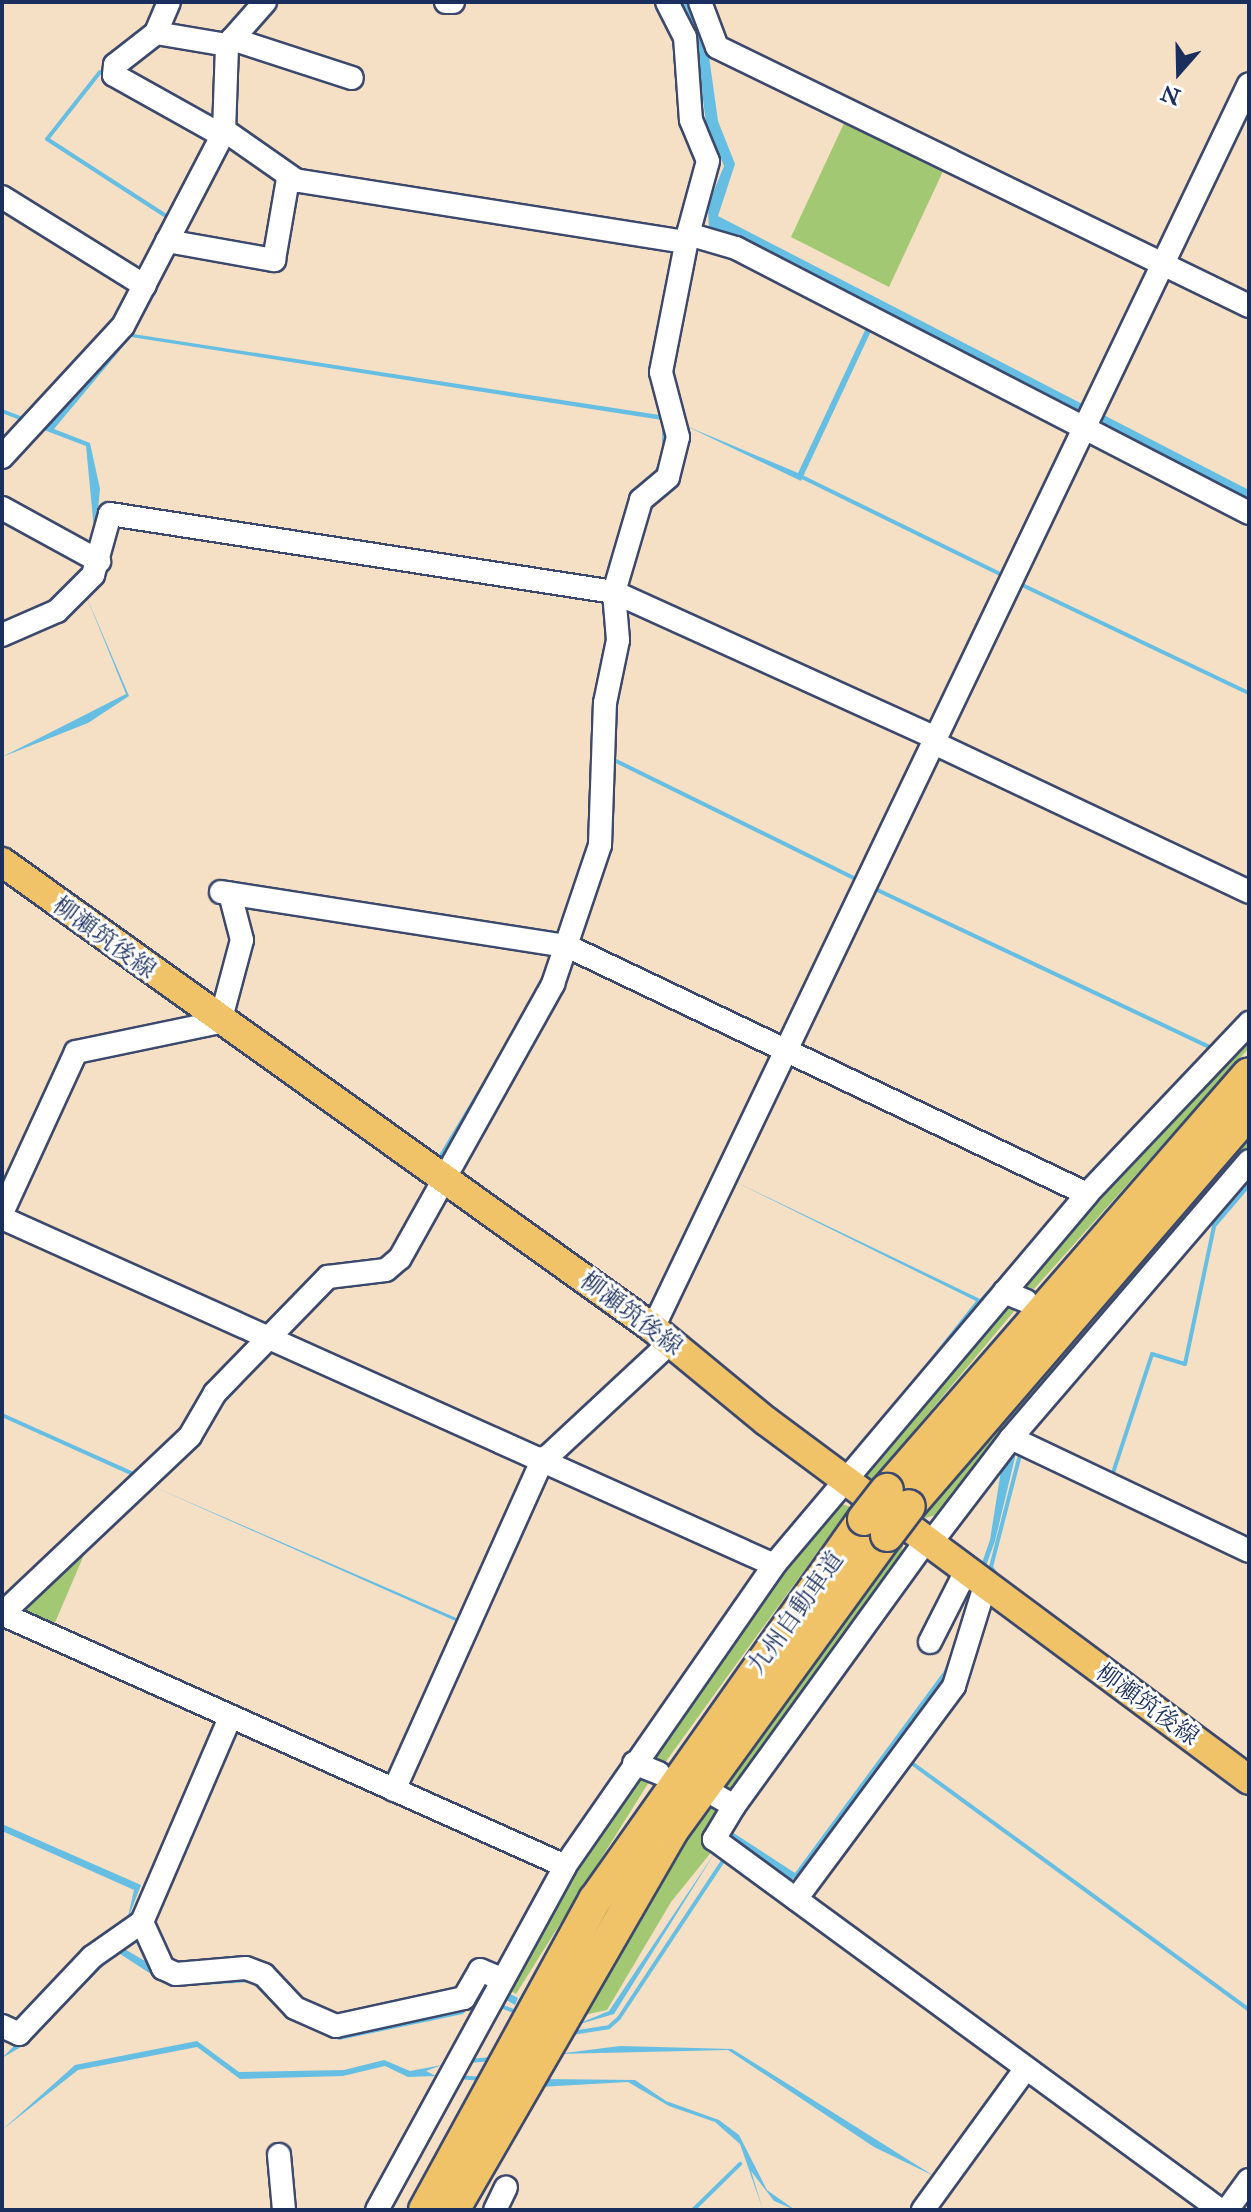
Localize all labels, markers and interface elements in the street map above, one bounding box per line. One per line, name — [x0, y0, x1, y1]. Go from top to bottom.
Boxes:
north arrow — [1139, 32, 1219, 112]
text: N — [1157, 79, 1184, 111]
street label: 柳瀬筑後線 — [47, 891, 161, 985]
street label: 柳瀬筑後線 — [574, 1266, 688, 1362]
street label: 九州自動車道 — [742, 1546, 850, 1680]
street label: 柳瀬筑後線 — [1090, 1658, 1204, 1752]

